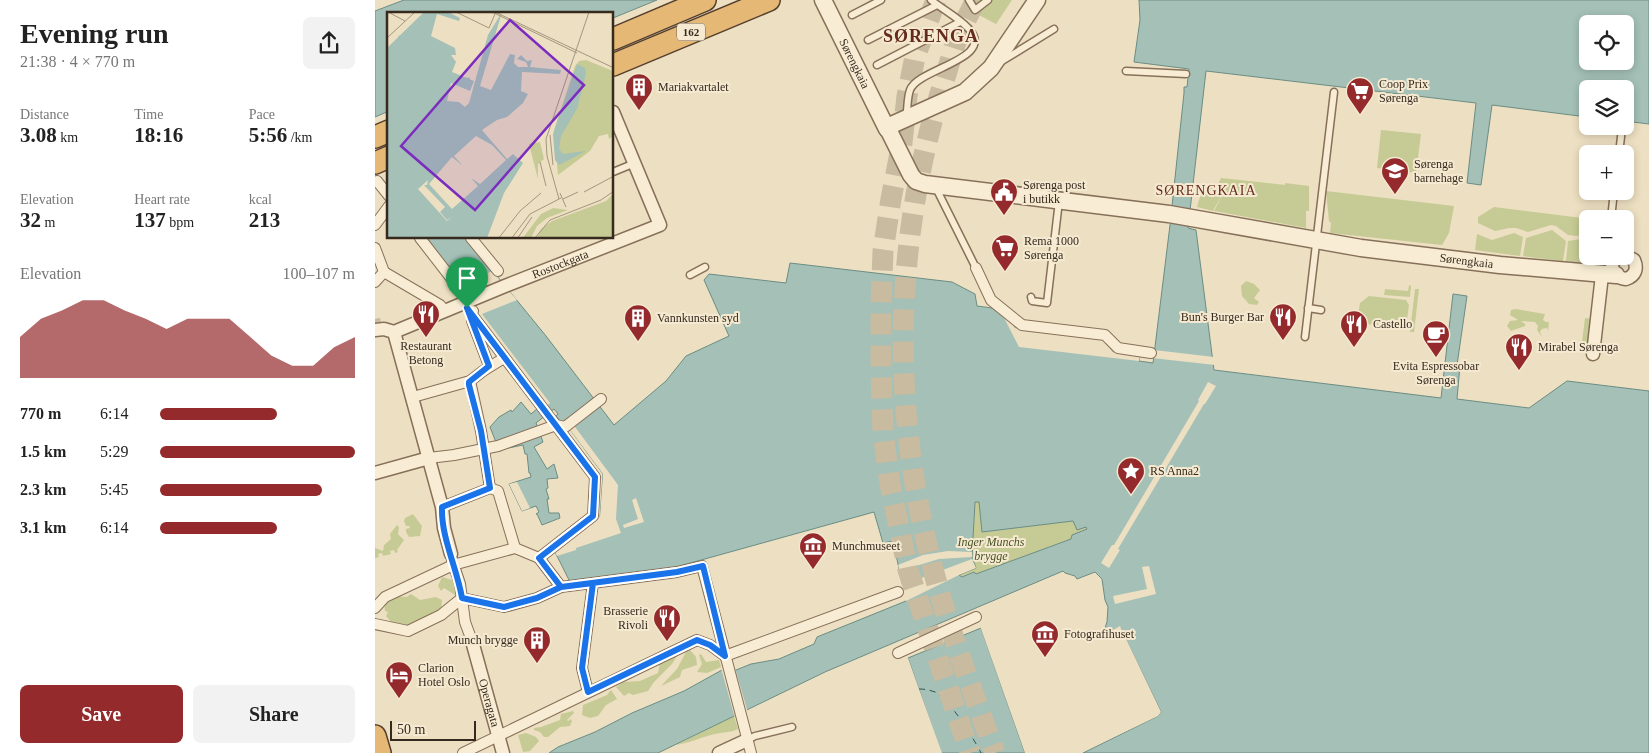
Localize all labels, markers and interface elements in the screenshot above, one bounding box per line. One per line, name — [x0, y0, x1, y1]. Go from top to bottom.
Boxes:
inset map — [387, 12, 614, 239]
map controls — [1579, 15, 1634, 265]
button: locate — [1579, 15, 1634, 70]
button: share — [303, 17, 355, 69]
text: Evening run — [20, 18, 169, 49]
road number: 162 — [677, 24, 705, 41]
district label: SØRENGA — [883, 26, 979, 46]
street label: Sørengkaia — [836, 36, 873, 92]
text: 21:38 · 4 × 770 m — [20, 53, 135, 70]
building icon: Mariakvartalet — [624, 72, 654, 111]
supermarket icon: Coop Prix Sørenga — [1345, 76, 1375, 115]
place label: Coop Prix Sørenga — [1379, 77, 1428, 105]
place label: Mariakvartalet — [658, 80, 729, 94]
button: layers — [1579, 80, 1634, 135]
text: Distance — [20, 107, 69, 122]
text: Time — [134, 107, 163, 122]
text: Pace — [249, 107, 275, 122]
text: 3.08 — [20, 123, 57, 147]
text: 18:16 — [134, 123, 183, 147]
text: 5:56 — [249, 123, 287, 147]
text: km — [57, 130, 78, 145]
text: /km — [287, 130, 312, 145]
button: + — [1579, 145, 1634, 200]
school or university icon: Sørenga barnehage — [1380, 156, 1410, 195]
place label: Sørenga barnehage — [1414, 157, 1463, 185]
public building icon: Sørenga post i butikk — [989, 177, 1019, 216]
place label: Sørenga post i butikk — [1023, 178, 1086, 206]
district label: SØRENGKAIA — [1156, 183, 1257, 198]
text: Elevation — [20, 192, 74, 207]
text: Heart rate — [134, 192, 190, 207]
text: kcal — [249, 192, 272, 207]
text: 32 — [20, 208, 41, 232]
text: 137 — [134, 208, 166, 232]
text: 213 — [249, 208, 280, 232]
button: − — [1579, 210, 1634, 265]
text: m — [41, 215, 55, 230]
text: bpm — [166, 215, 194, 230]
supermarket icon: Rema 1000 Sørenga — [990, 233, 1020, 272]
place label: Rema 1000 Sørenga — [1024, 234, 1079, 262]
street label: Rostockgata — [530, 247, 591, 282]
street label: Sørengkaia — [1439, 251, 1495, 271]
pin — [446, 257, 488, 308]
icon: arrive — [453, 264, 481, 292]
text: Elevation — [20, 265, 81, 282]
text: 100–107 m — [283, 265, 355, 282]
restaurant icon: Restaurant Betong — [411, 299, 441, 338]
restaurant icon: Bun's Burger Bar — [1268, 302, 1298, 341]
building icon: Vannkunsten syd — [623, 303, 653, 342]
restaurant icon: Castello — [1339, 309, 1369, 348]
place label: Bun's Burger Bar — [1181, 310, 1264, 324]
place label: Vannkunsten syd — [657, 311, 739, 325]
place label: Castello — [1373, 317, 1412, 331]
cafe icon: Evita Espressobar Sørenga — [1421, 319, 1451, 358]
restaurant icon: Mirabel Sørenga — [1504, 332, 1534, 371]
place label: Restaurant Betong — [400, 339, 452, 367]
place label: Mirabel Sørenga — [1538, 340, 1619, 354]
place label: Evita Espressobar Sørenga — [1393, 359, 1479, 387]
text: 770 m — [20, 405, 61, 422]
text: 6:14 — [100, 405, 128, 422]
text: 1.5 km — [20, 443, 66, 460]
text: 5:29 — [100, 443, 128, 460]
place icon: RS Anna2 — [1116, 456, 1146, 495]
place label: RS Anna2 — [1150, 464, 1199, 478]
text: 2.3 km — [20, 481, 66, 498]
text: 5:45 — [100, 481, 128, 498]
text: 3.1 km — [20, 519, 66, 536]
text: 6:14 — [100, 519, 128, 536]
museum icon: Munchmuseet — [798, 531, 828, 570]
park label: Inger Munchs brygge — [957, 535, 1025, 563]
place label: Munchmuseet — [832, 539, 901, 553]
restaurant icon: Brasserie Rivoli — [652, 603, 682, 642]
place label: Brasserie Rivoli — [603, 604, 649, 632]
museum icon: Fotografihuset — [1030, 619, 1060, 658]
building icon: Munch brygge — [522, 625, 552, 664]
place label: Fotografihuset — [1064, 627, 1135, 641]
place label: Munch brygge — [448, 633, 518, 647]
hotel icon: Clarion Hotel Oslo — [384, 660, 414, 699]
place label: Clarion Hotel Oslo — [418, 661, 470, 689]
street label: Operagata — [476, 677, 503, 729]
button: Save — [20, 685, 183, 743]
button: Share — [193, 685, 355, 743]
scale bar — [390, 718, 476, 741]
text: 50 m — [397, 722, 425, 737]

